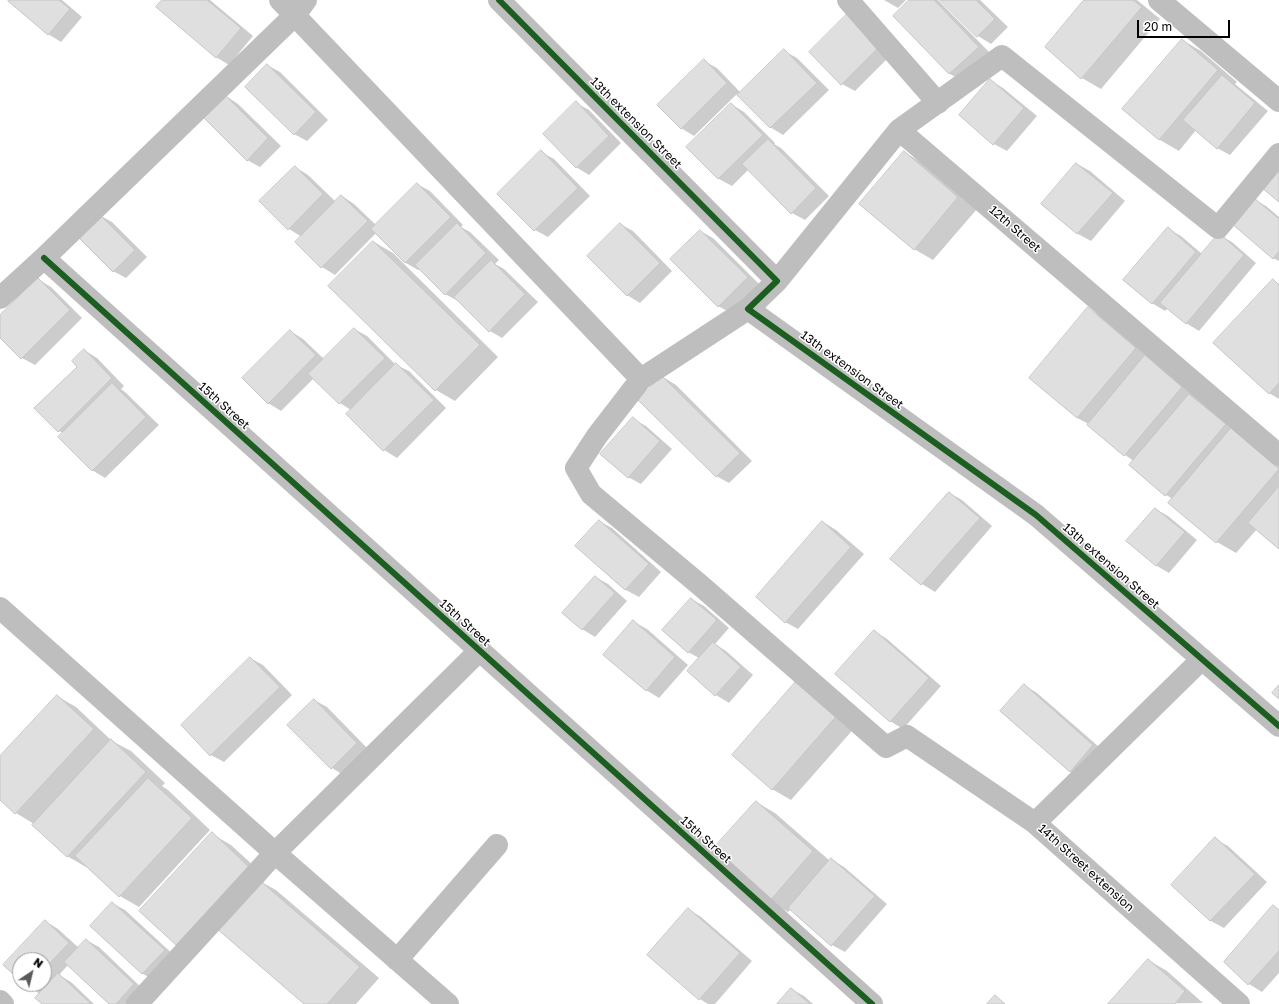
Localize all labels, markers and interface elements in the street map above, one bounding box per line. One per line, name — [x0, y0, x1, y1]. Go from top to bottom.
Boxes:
scale bar — [1139, 12, 1232, 38]
text: 20 m — [1144, 19, 1172, 34]
street label: 13th extension Street — [587, 74, 685, 172]
street label: 12th Street — [986, 203, 1044, 255]
street label: 13th extension Street — [798, 328, 906, 412]
street label: 15th Street — [196, 379, 252, 433]
street label: 13th extension Street — [1060, 520, 1162, 612]
street label: 15th Street — [437, 596, 493, 650]
street label: 15th Street — [678, 813, 734, 867]
street label: 14th Street extension — [1035, 821, 1137, 915]
north arrow — [12, 952, 52, 992]
text: N — [31, 955, 46, 970]

